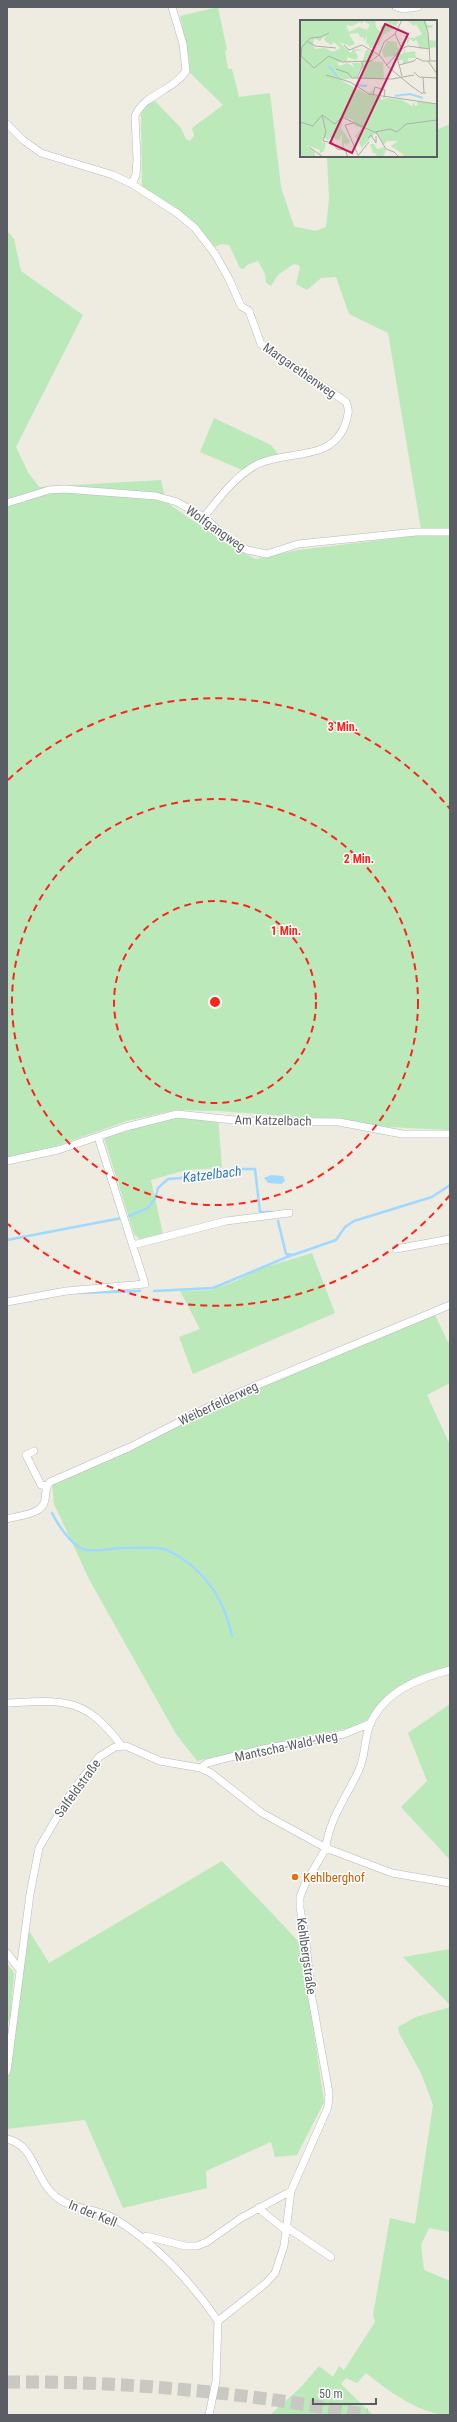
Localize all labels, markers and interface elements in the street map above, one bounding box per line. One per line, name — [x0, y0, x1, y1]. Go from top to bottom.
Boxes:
inset map — [300, 20, 437, 157]
street label: Margarethenweg — [260, 340, 339, 401]
street label: Wolfgangweg — [183, 502, 248, 554]
text: 3 Min. — [328, 720, 358, 734]
text: 2 Min. — [344, 852, 374, 866]
text: 1 Min. — [271, 924, 301, 938]
centre of rings — [208, 995, 222, 1009]
street label: Am Katzelbach — [234, 1112, 312, 1129]
water label: Katzelbach — [182, 1162, 242, 1186]
street label: Weiberfelderweg — [176, 1378, 260, 1428]
street label: Mantscha-Wald-Weg — [233, 1728, 339, 1765]
street label: Salfeldstraße — [51, 1756, 103, 1820]
place label: Kehlberghof — [303, 1870, 365, 1885]
marker: Kehlberghof — [290, 1872, 300, 1882]
street label: Kehlbergstraße — [294, 1917, 319, 1996]
street label: In der Kell — [66, 2197, 119, 2230]
scale bar — [313, 2380, 376, 2406]
text: 50 m — [319, 2387, 343, 2401]

